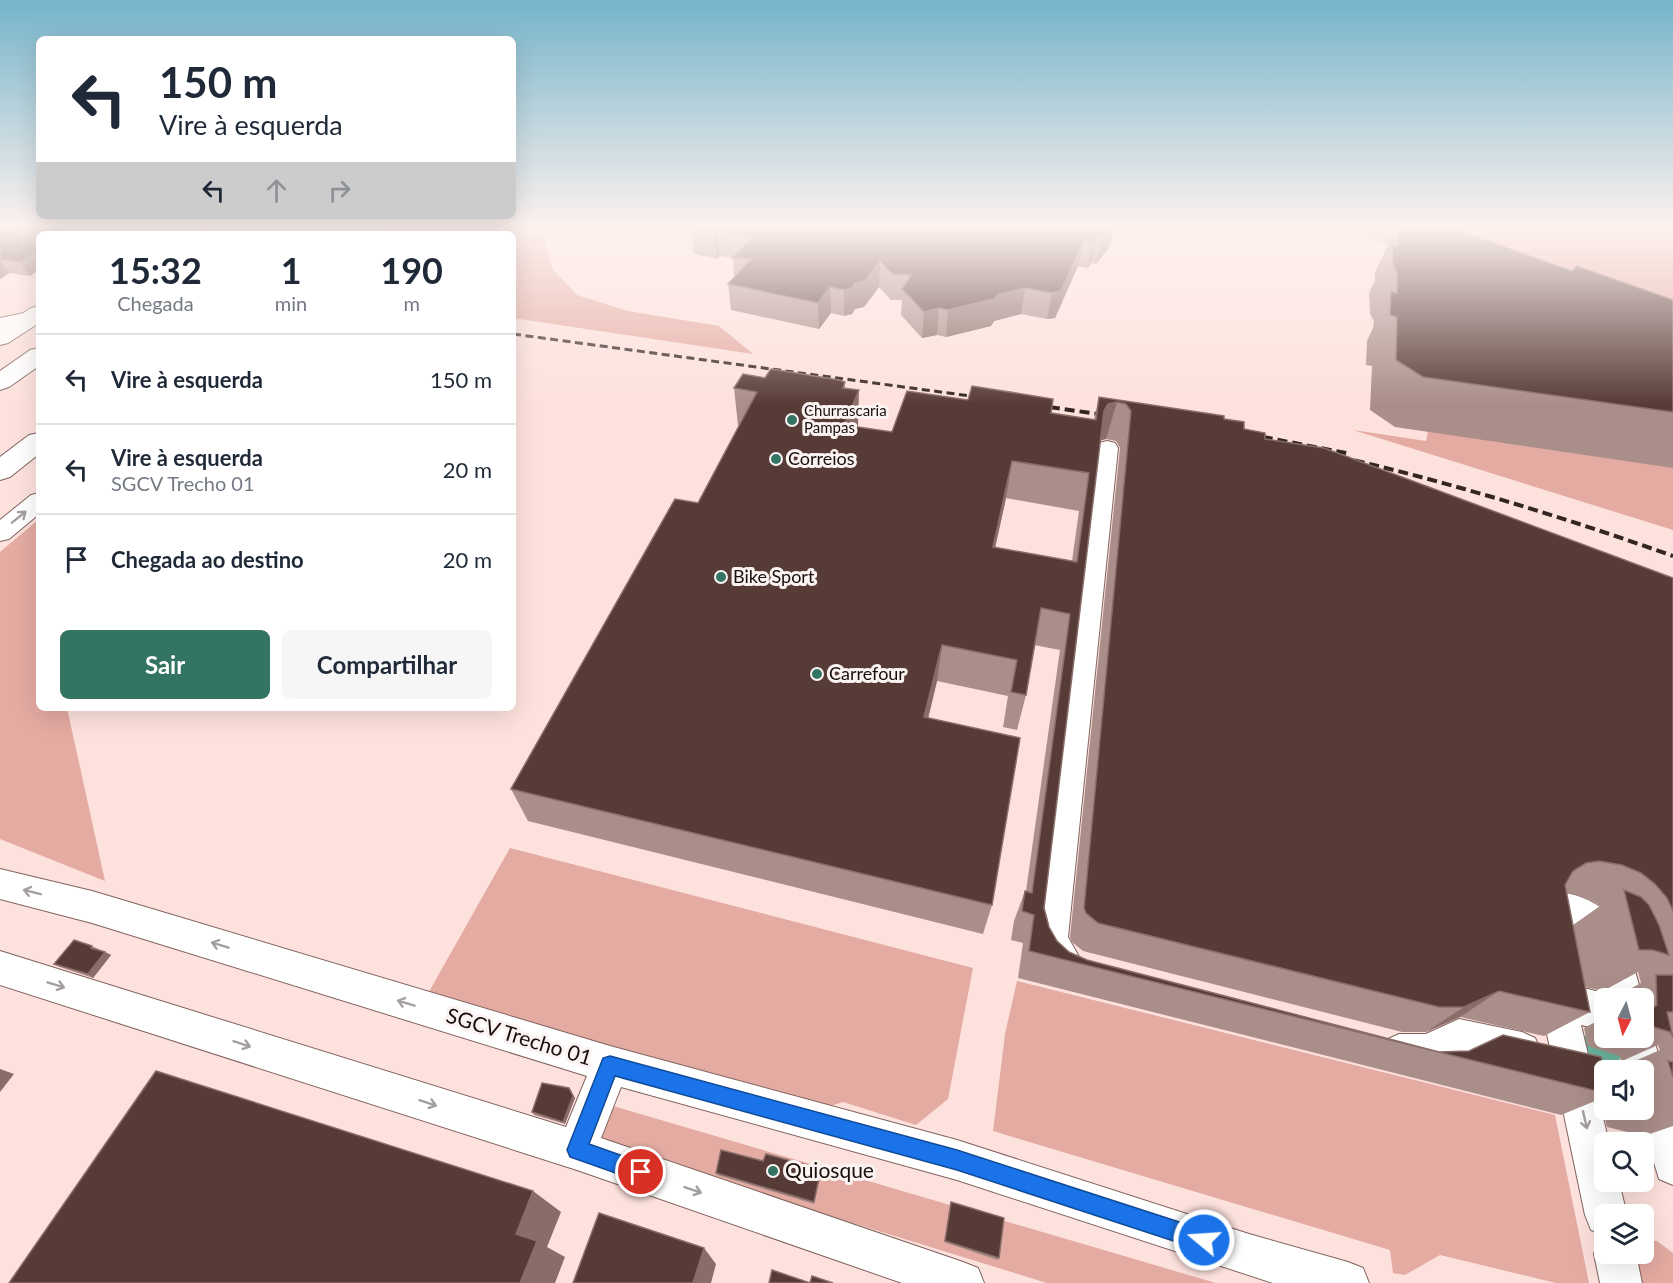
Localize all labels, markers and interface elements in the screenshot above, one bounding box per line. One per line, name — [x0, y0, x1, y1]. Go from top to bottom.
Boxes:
text: 150 m — [159, 57, 277, 107]
icon: left — [60, 60, 138, 138]
text: Vire à esquerda — [159, 108, 343, 141]
icon: left — [197, 174, 230, 207]
icon: ahead — [260, 174, 293, 207]
icon: right — [323, 174, 356, 207]
text: 15:32 — [109, 248, 202, 292]
text: 1 — [281, 248, 302, 292]
text: 190 — [380, 248, 443, 292]
text: Chegada — [117, 291, 194, 315]
text: min — [275, 291, 307, 315]
text: m — [403, 291, 420, 315]
icon: left — [60, 363, 93, 396]
text: Vire à esquerda — [111, 366, 263, 393]
text: 150 m — [430, 366, 492, 393]
place label: Churrascaria Pampas — [804, 401, 887, 436]
marker: Churrascaria Pampas — [785, 413, 799, 427]
text: Vire à esquerda — [111, 444, 263, 471]
place label: Correios — [788, 447, 855, 469]
marker: Correios — [769, 452, 783, 466]
icon: left — [60, 453, 93, 486]
text: 20 m — [443, 456, 492, 483]
text: SGCV Trecho 01 — [111, 471, 255, 495]
one-way arrow — [11, 511, 27, 524]
icon: arrive — [60, 543, 93, 576]
text: Chegada ao destino — [111, 546, 304, 573]
text: 20 m — [443, 546, 492, 573]
place label: Bike Sport — [733, 565, 815, 587]
marker: Bike Sport — [714, 570, 728, 584]
button: Sair — [60, 630, 270, 699]
button: Compartilhar — [282, 630, 492, 699]
place label: Carrefour — [829, 662, 905, 684]
marker: Carrefour — [810, 667, 824, 681]
one-way arrow — [23, 886, 42, 898]
one-way arrow — [211, 939, 230, 950]
one-way arrow — [46, 980, 65, 991]
north arrow — [1594, 988, 1654, 1048]
map controls — [1594, 988, 1654, 1264]
one-way arrow — [397, 997, 416, 1008]
street label: SGCV Trecho 01 — [444, 1002, 595, 1070]
one-way arrow — [232, 1039, 251, 1050]
button: sound — [1594, 1060, 1654, 1120]
one-way arrow — [418, 1098, 437, 1109]
one-way arrow — [1580, 1110, 1591, 1129]
button: search — [1594, 1132, 1654, 1192]
pin — [615, 1146, 666, 1197]
icon: arrive — [624, 1155, 657, 1188]
place label: Quiosque — [785, 1157, 874, 1182]
marker: Quiosque — [766, 1164, 780, 1178]
one-way arrow — [683, 1185, 702, 1196]
button: layers — [1594, 1204, 1654, 1264]
position arrow — [1172, 1208, 1236, 1272]

